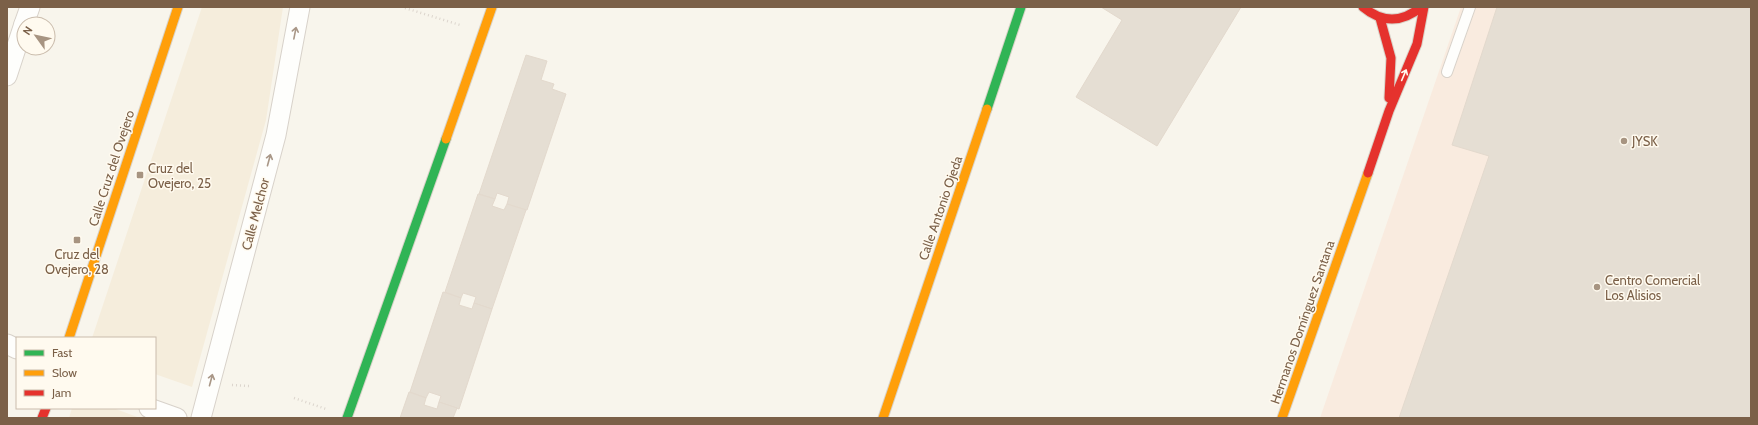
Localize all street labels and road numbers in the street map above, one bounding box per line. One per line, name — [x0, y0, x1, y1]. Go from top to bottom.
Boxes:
street label: Calle Cruz del Ovejero — [85, 108, 138, 228]
street label: Calle Antonio Ojeda — [915, 153, 967, 263]
street label: Calle Melchor — [238, 175, 273, 252]
street label: Hermanos Domínguez Santana — [1266, 237, 1338, 406]

